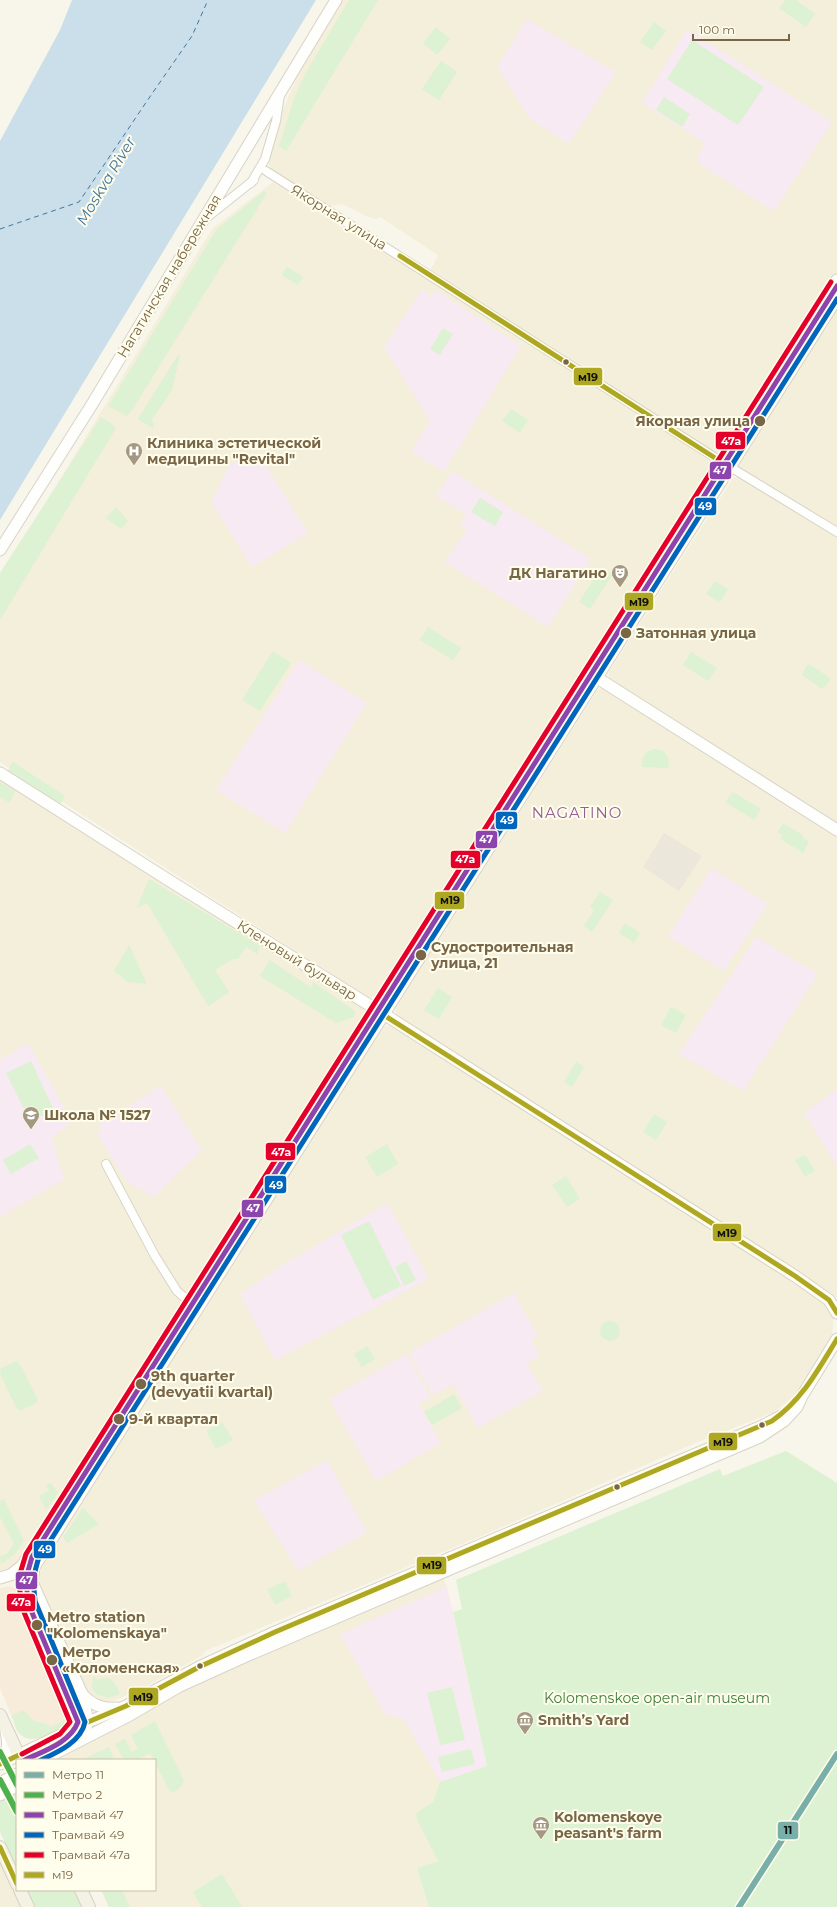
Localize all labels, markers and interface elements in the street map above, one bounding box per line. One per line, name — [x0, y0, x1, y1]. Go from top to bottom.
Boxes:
scale bar — [693, 16, 789, 42]
text: 100 m — [699, 22, 735, 37]
water label: Moskva River — [72, 132, 140, 228]
street label: Якорная улица — [288, 180, 390, 254]
street label: Нагатинская набережная — [113, 191, 225, 361]
unlabelled marker — [561, 357, 571, 367]
line badge: м19 — [573, 367, 603, 386]
text: м19 — [578, 370, 598, 384]
place label: Якорная улица — [636, 412, 750, 430]
marker: Якорная улица — [753, 414, 767, 428]
line badge: 47а — [715, 431, 746, 450]
place label: Клиника эстетической медицины "Revital" — [147, 434, 321, 468]
text: 47а — [721, 434, 741, 448]
hospital icon: Клиника эстетической медицины "Revital" — [124, 441, 144, 466]
line badge: 47 — [709, 461, 732, 480]
text: 47 — [713, 463, 727, 477]
line badge: 49 — [694, 497, 717, 516]
text: 49 — [698, 499, 712, 513]
theatre icon: ДК Нагатино — [610, 563, 630, 588]
place label: ДК Нагатино — [509, 564, 607, 582]
line badge: м19 — [624, 592, 654, 611]
text: м19 — [629, 595, 649, 609]
place label: Затонная улица — [635, 624, 756, 642]
marker: Затонная улица — [619, 626, 633, 640]
district label: NAGATINO — [532, 803, 622, 822]
line badge: 49 — [495, 811, 518, 830]
text: 49 — [500, 813, 514, 827]
line badge: 47 — [475, 830, 498, 849]
text: 47 — [479, 832, 493, 846]
line badge: 47а — [450, 850, 481, 869]
text: 47а — [455, 852, 475, 866]
line badge: м19 — [434, 891, 465, 910]
text: м19 — [440, 893, 460, 907]
street label: Кленовый бульвар — [234, 916, 360, 1004]
place label: Судостроительная улица, 21 — [430, 938, 574, 972]
marker: Судостроительная улица, 21 — [414, 948, 428, 962]
school or university icon: Школа № 1527 — [21, 1105, 41, 1130]
place label: Школа № 1527 — [44, 1106, 151, 1124]
line badge: 47а — [265, 1142, 296, 1161]
text: 47а — [271, 1145, 291, 1159]
line badge: 49 — [264, 1175, 287, 1194]
text: 49 — [269, 1178, 283, 1192]
line badge: 47 — [241, 1199, 264, 1218]
text: 47 — [246, 1201, 260, 1215]
line badge: м19 — [712, 1223, 742, 1242]
text: м19 — [717, 1226, 737, 1240]
place label: 9th quarter (devyatii kvartal) — [151, 1367, 273, 1401]
marker: 9th quarter (devyatii kvartal) — [134, 1377, 148, 1391]
place label: 9-й квартал — [129, 1410, 218, 1428]
marker: 9-й квартал — [112, 1412, 126, 1426]
unlabelled marker — [757, 1420, 767, 1430]
line badge: м19 — [708, 1432, 738, 1451]
text: м19 — [713, 1435, 733, 1449]
unlabelled marker — [612, 1482, 622, 1492]
line badge: 49 — [33, 1540, 56, 1559]
text: 49 — [38, 1542, 52, 1556]
line badge: м19 — [416, 1556, 447, 1575]
text: м19 — [422, 1558, 442, 1572]
line badge: 47 — [15, 1571, 38, 1590]
text: 47 — [19, 1573, 33, 1587]
line badge: 47а — [6, 1593, 36, 1612]
text: 47а — [11, 1595, 31, 1609]
place label: Metro station "Kolomenskaya" — [47, 1608, 167, 1642]
marker: Metro station "Kolomenskaya" — [30, 1618, 44, 1632]
place label: Метро «Коломенская» — [62, 1643, 180, 1677]
marker: Метро «Коломенская» — [45, 1653, 59, 1667]
unlabelled marker — [195, 1661, 205, 1671]
line badge: м19 — [128, 1687, 159, 1706]
park label: Kolomenskoe open-air museum — [544, 1689, 770, 1707]
text: м19 — [133, 1690, 153, 1704]
museum icon: Smith’s Yard — [515, 1710, 535, 1735]
place label: Smith’s Yard — [538, 1711, 629, 1729]
legend — [16, 1759, 156, 1891]
text: Метро 11 — [52, 1767, 104, 1782]
text: Метро 2 — [52, 1787, 102, 1802]
text: Трамвай 47 — [52, 1807, 124, 1822]
place label: Kolomenskoye peasant's farm — [554, 1808, 662, 1842]
museum icon: Kolomenskoye peasant's farm — [531, 1815, 551, 1840]
line badge: 11 — [777, 1821, 799, 1840]
text: 11 — [784, 1823, 792, 1837]
text: Трамвай 49 — [52, 1827, 124, 1842]
text: Трамвай 47а — [52, 1847, 130, 1862]
text: м19 — [52, 1867, 73, 1882]

